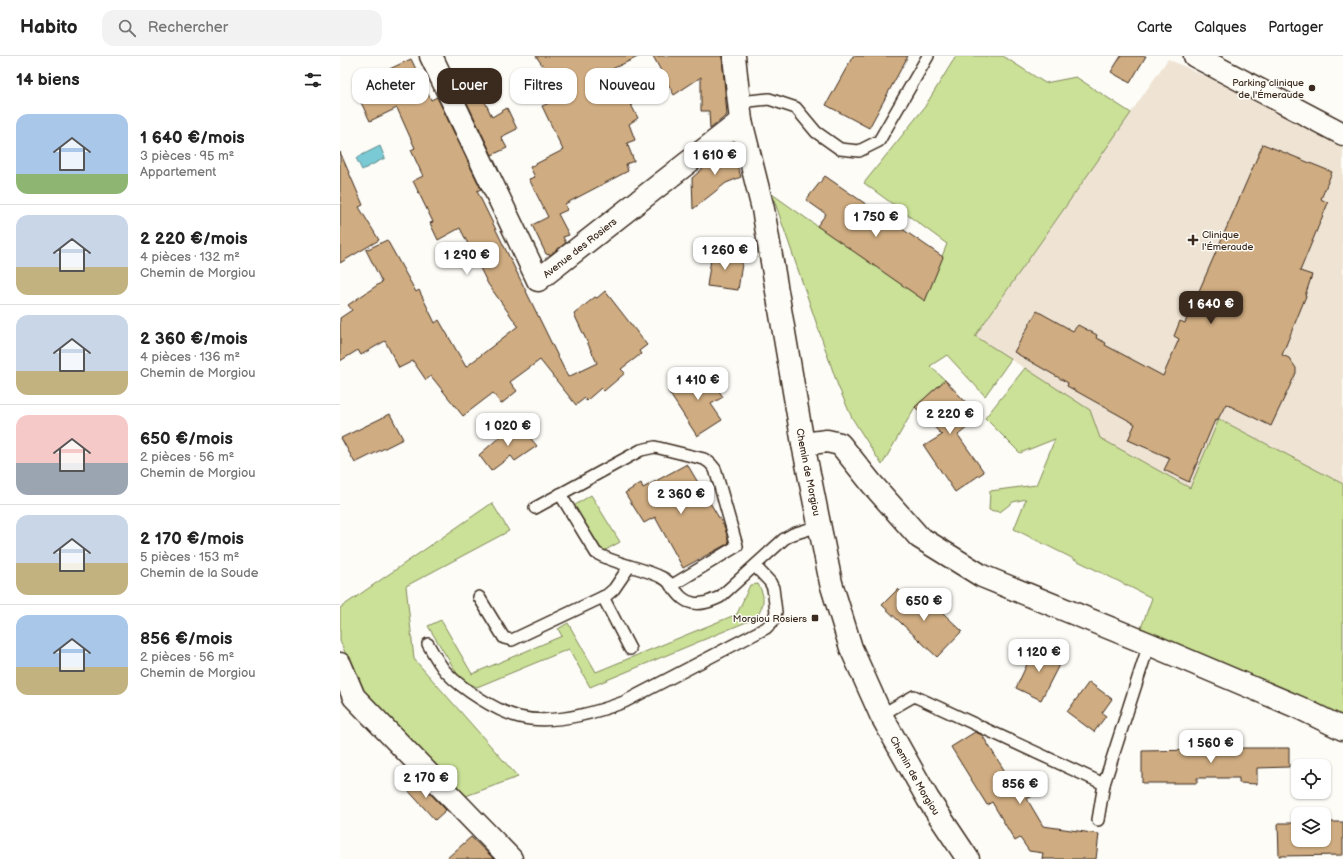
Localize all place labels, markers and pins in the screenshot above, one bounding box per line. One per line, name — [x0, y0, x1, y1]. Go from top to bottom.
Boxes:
place label: Parking clinique de l'Émeraude — [1232, 77, 1304, 101]
marker: Parking clinique de l'Émeraude — [1307, 83, 1317, 93]
pin: 1 610 € — [678, 142, 752, 176]
pin: 1 750 € — [839, 204, 913, 238]
place label: Clinique l'Émeraude — [1202, 229, 1253, 253]
marker: Clinique l'Émeraude — [1187, 234, 1199, 246]
pin: 1 260 € — [688, 237, 762, 271]
pin: 1 290 € — [430, 242, 504, 276]
pin: 1 640 € — [1174, 291, 1248, 325]
pin: 1 410 € — [661, 367, 735, 401]
pin: 2 220 € — [913, 401, 987, 435]
pin: 1 020 € — [471, 413, 545, 447]
pin: 2 360 € — [644, 481, 718, 515]
pin: 650 € — [896, 588, 952, 622]
place label: Morgiou Rosiers — [733, 613, 807, 625]
marker: Morgiou Rosiers — [810, 613, 820, 623]
pin: 1 120 € — [1002, 639, 1076, 673]
pin: 1 560 € — [1174, 730, 1248, 764]
pin: 2 170 € — [389, 765, 463, 799]
pin: 856 € — [992, 771, 1048, 805]

